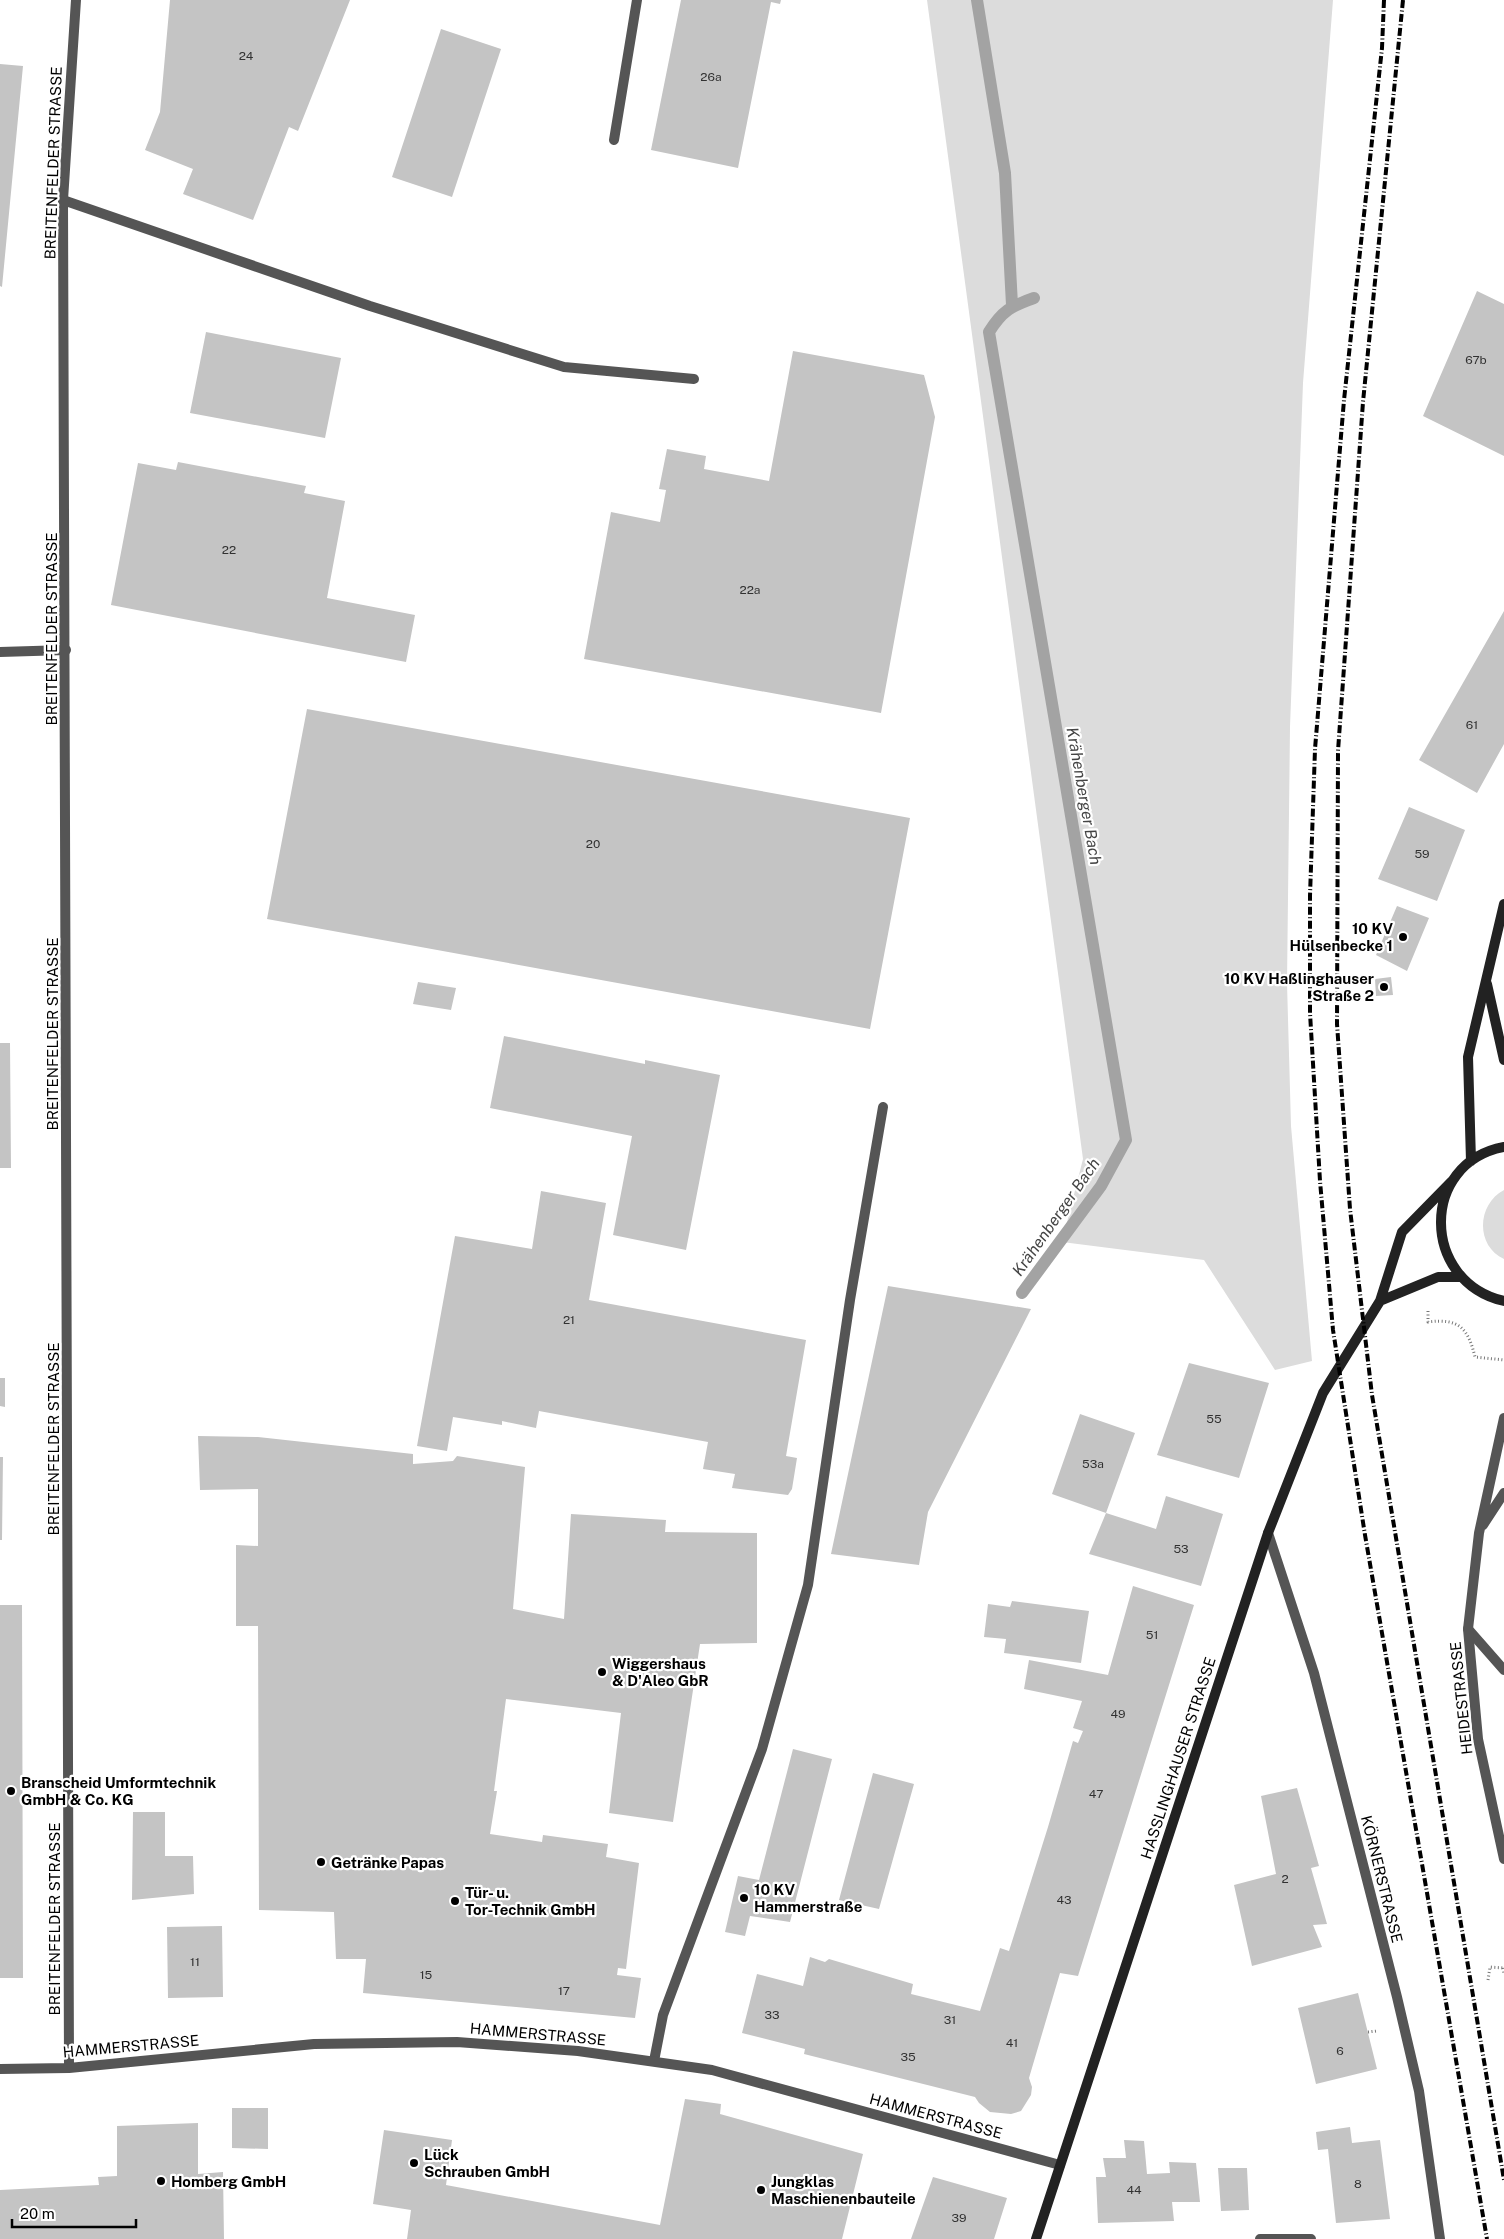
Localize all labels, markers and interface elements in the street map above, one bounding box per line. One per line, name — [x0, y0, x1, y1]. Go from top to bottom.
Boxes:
house number: 24 — [239, 49, 254, 63]
street label: BREITENFELDER STRASSE — [41, 66, 65, 260]
house number: 26a — [700, 70, 722, 84]
house number: 67b — [1465, 353, 1487, 367]
street label: BREITENFELDER STRASSE — [43, 533, 60, 725]
house number: 22 — [222, 543, 236, 557]
house number: 22a — [740, 583, 760, 597]
house number: 61 — [1466, 718, 1478, 732]
water label: Krähenberger Bach — [1063, 726, 1105, 866]
house number: 20 — [586, 837, 600, 851]
house number: 59 — [1414, 847, 1430, 861]
place label: 10 KV Hülsenbecke 1 — [1290, 920, 1393, 954]
marker: 10 KV Hülsenbecke 1 — [1397, 931, 1409, 943]
street label: BREITENFELDER STRASSE — [44, 938, 61, 1130]
place label: 10 KV Haßlinghauser Straße 2 — [1224, 970, 1374, 1004]
marker: 10 KV Haßlinghauser Straße 2 — [1378, 981, 1390, 993]
water label: Krähenberger Bach — [1008, 1154, 1104, 1280]
house number: 21 — [563, 1313, 575, 1327]
street label: BREITENFELDER STRASSE — [45, 1343, 62, 1535]
house number: 55 — [1206, 1412, 1222, 1426]
house number: 53a — [1082, 1457, 1104, 1471]
house number: 53 — [1173, 1542, 1189, 1556]
house number: 51 — [1146, 1628, 1158, 1642]
street label: HEIDESTRASSE — [1447, 1641, 1475, 1755]
place label: Wiggershaus & D'Aleo GbR — [612, 1655, 709, 1689]
street label: HASSLINGHAUSER STRASSE — [1137, 1655, 1219, 1861]
marker: Wiggershaus & D'Aleo GbR — [596, 1666, 608, 1678]
house number: 49 — [1110, 1707, 1126, 1721]
place label: Branscheid Umformtechnik GmbH & Co. KG — [21, 1774, 216, 1808]
marker: Branscheid Umformtechnik GmbH & Co. KG — [5, 1785, 17, 1797]
house number: 47 — [1089, 1787, 1103, 1801]
street label: KÖRNERSTRASSE — [1358, 1813, 1407, 1944]
street label: BREITENFELDER STRASSE — [46, 1823, 63, 2015]
place label: Getränke Papas — [331, 1854, 444, 1871]
marker: Getränke Papas — [315, 1856, 327, 1868]
house number: 2 — [1281, 1872, 1289, 1886]
place label: 10 KV Hammerstraße — [754, 1881, 862, 1915]
place label: Tür- u. Tor-Technik GmbH — [465, 1884, 596, 1918]
marker: 10 KV Hammerstraße — [738, 1892, 750, 1904]
house number: 43 — [1056, 1893, 1072, 1907]
marker: Tür- u. Tor-Technik GmbH — [449, 1895, 461, 1907]
house number: 11 — [190, 1955, 200, 1969]
house number: 15 — [420, 1968, 433, 1982]
house number: 17 — [558, 1984, 570, 1998]
house number: 33 — [764, 2008, 780, 2022]
house number: 31 — [944, 2013, 956, 2027]
street label: HAMMERSTRASSE — [469, 2020, 607, 2048]
street label: HAMMERSTRASSE — [62, 2032, 200, 2060]
house number: 41 — [1006, 2036, 1018, 2050]
house number: 6 — [1336, 2044, 1344, 2058]
house number: 35 — [900, 2050, 916, 2064]
street label: HAMMERSTRASSE — [868, 2090, 1004, 2142]
place label: Lück Schrauben GmbH — [424, 2146, 550, 2180]
marker: Lück Schrauben GmbH — [408, 2157, 420, 2169]
place label: Homberg GmbH — [171, 2173, 286, 2190]
place label: Jungklas Maschienenbauteile — [771, 2173, 916, 2207]
marker: Homberg GmbH — [155, 2175, 167, 2187]
house number: 8 — [1354, 2177, 1362, 2191]
house number: 44 — [1126, 2183, 1142, 2197]
marker: Jungklas Maschienenbauteile — [755, 2184, 767, 2196]
scale bar — [12, 2196, 136, 2228]
text: 20 m — [20, 2205, 55, 2222]
house number: 39 — [952, 2211, 966, 2225]

